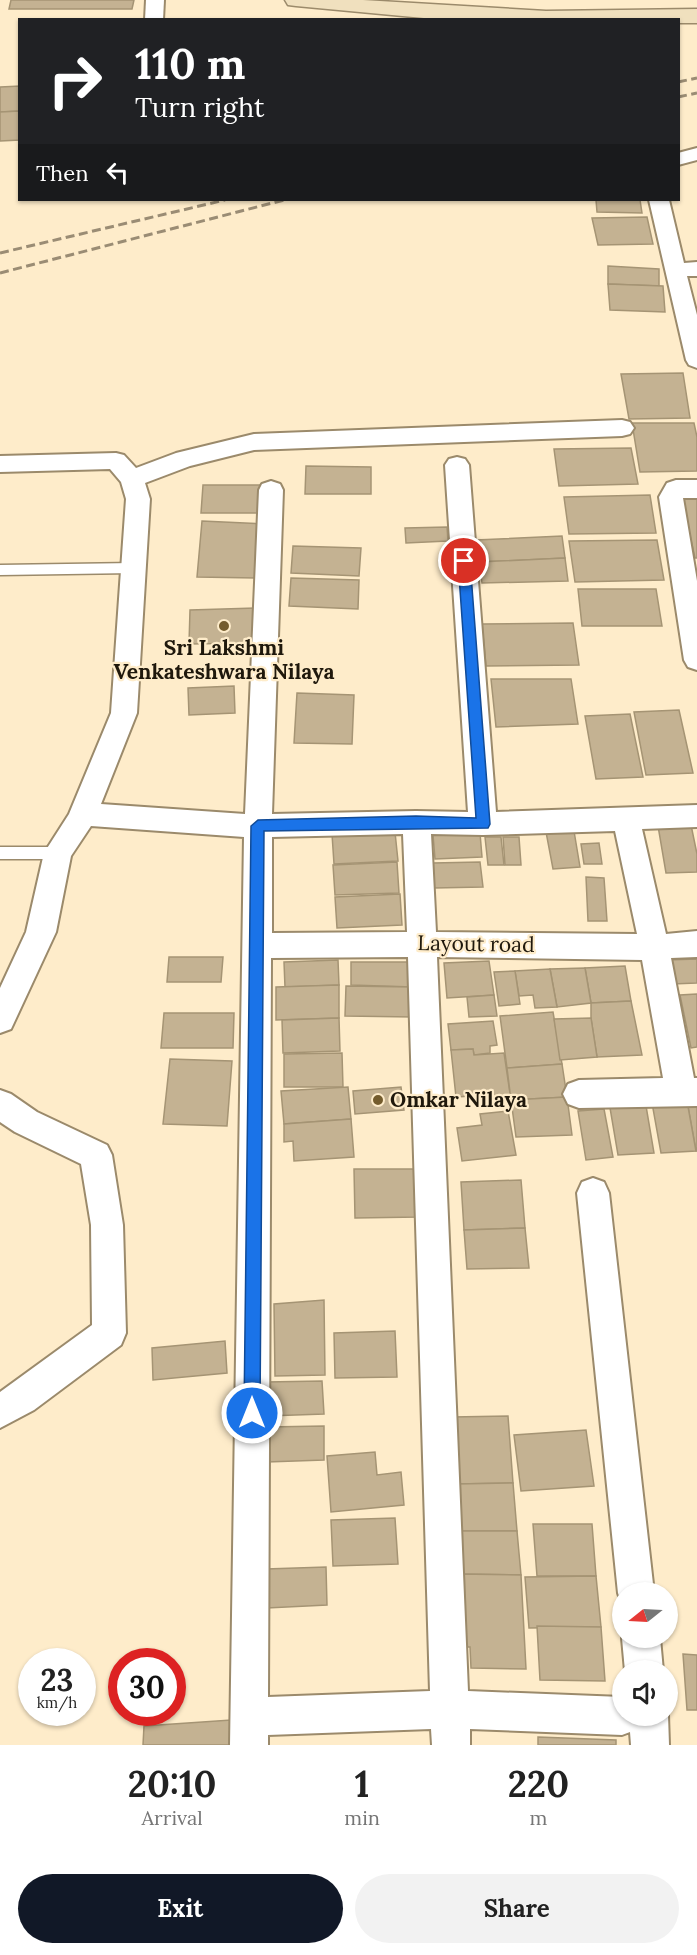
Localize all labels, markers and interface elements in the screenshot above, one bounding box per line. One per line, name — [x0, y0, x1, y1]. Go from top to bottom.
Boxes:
text: 110 m — [135, 37, 246, 91]
icon: right — [36, 42, 114, 120]
text: Turn right — [135, 90, 264, 124]
icon: left — [101, 156, 134, 189]
text: Then — [36, 159, 89, 187]
pin — [438, 535, 489, 586]
icon: arrive — [447, 544, 480, 577]
marker: Sri Lakshmi Venkateshwara Nilaya — [217, 619, 231, 633]
place label: Sri Lakshmi Venkateshwara Nilaya — [113, 634, 335, 685]
street label: Layout road — [417, 929, 535, 958]
place label: Omkar Nilaya — [390, 1086, 527, 1113]
marker: Omkar Nilaya — [371, 1093, 385, 1107]
position arrow — [220, 1381, 284, 1445]
north arrow — [612, 1582, 678, 1648]
map controls — [612, 1582, 678, 1726]
speed limit sign: 30 — [108, 1648, 186, 1726]
button: sound — [612, 1660, 678, 1726]
text: 23 — [41, 1661, 73, 1699]
text: km/h — [37, 1693, 77, 1712]
text: 20:10 — [128, 1761, 216, 1807]
text: 1 — [355, 1761, 369, 1807]
text: 220 — [508, 1761, 569, 1807]
text: Arrival — [142, 1805, 203, 1830]
text: min — [344, 1805, 380, 1830]
text: m — [530, 1805, 547, 1830]
button: Exit — [18, 1874, 343, 1943]
button: Share — [355, 1874, 679, 1943]

